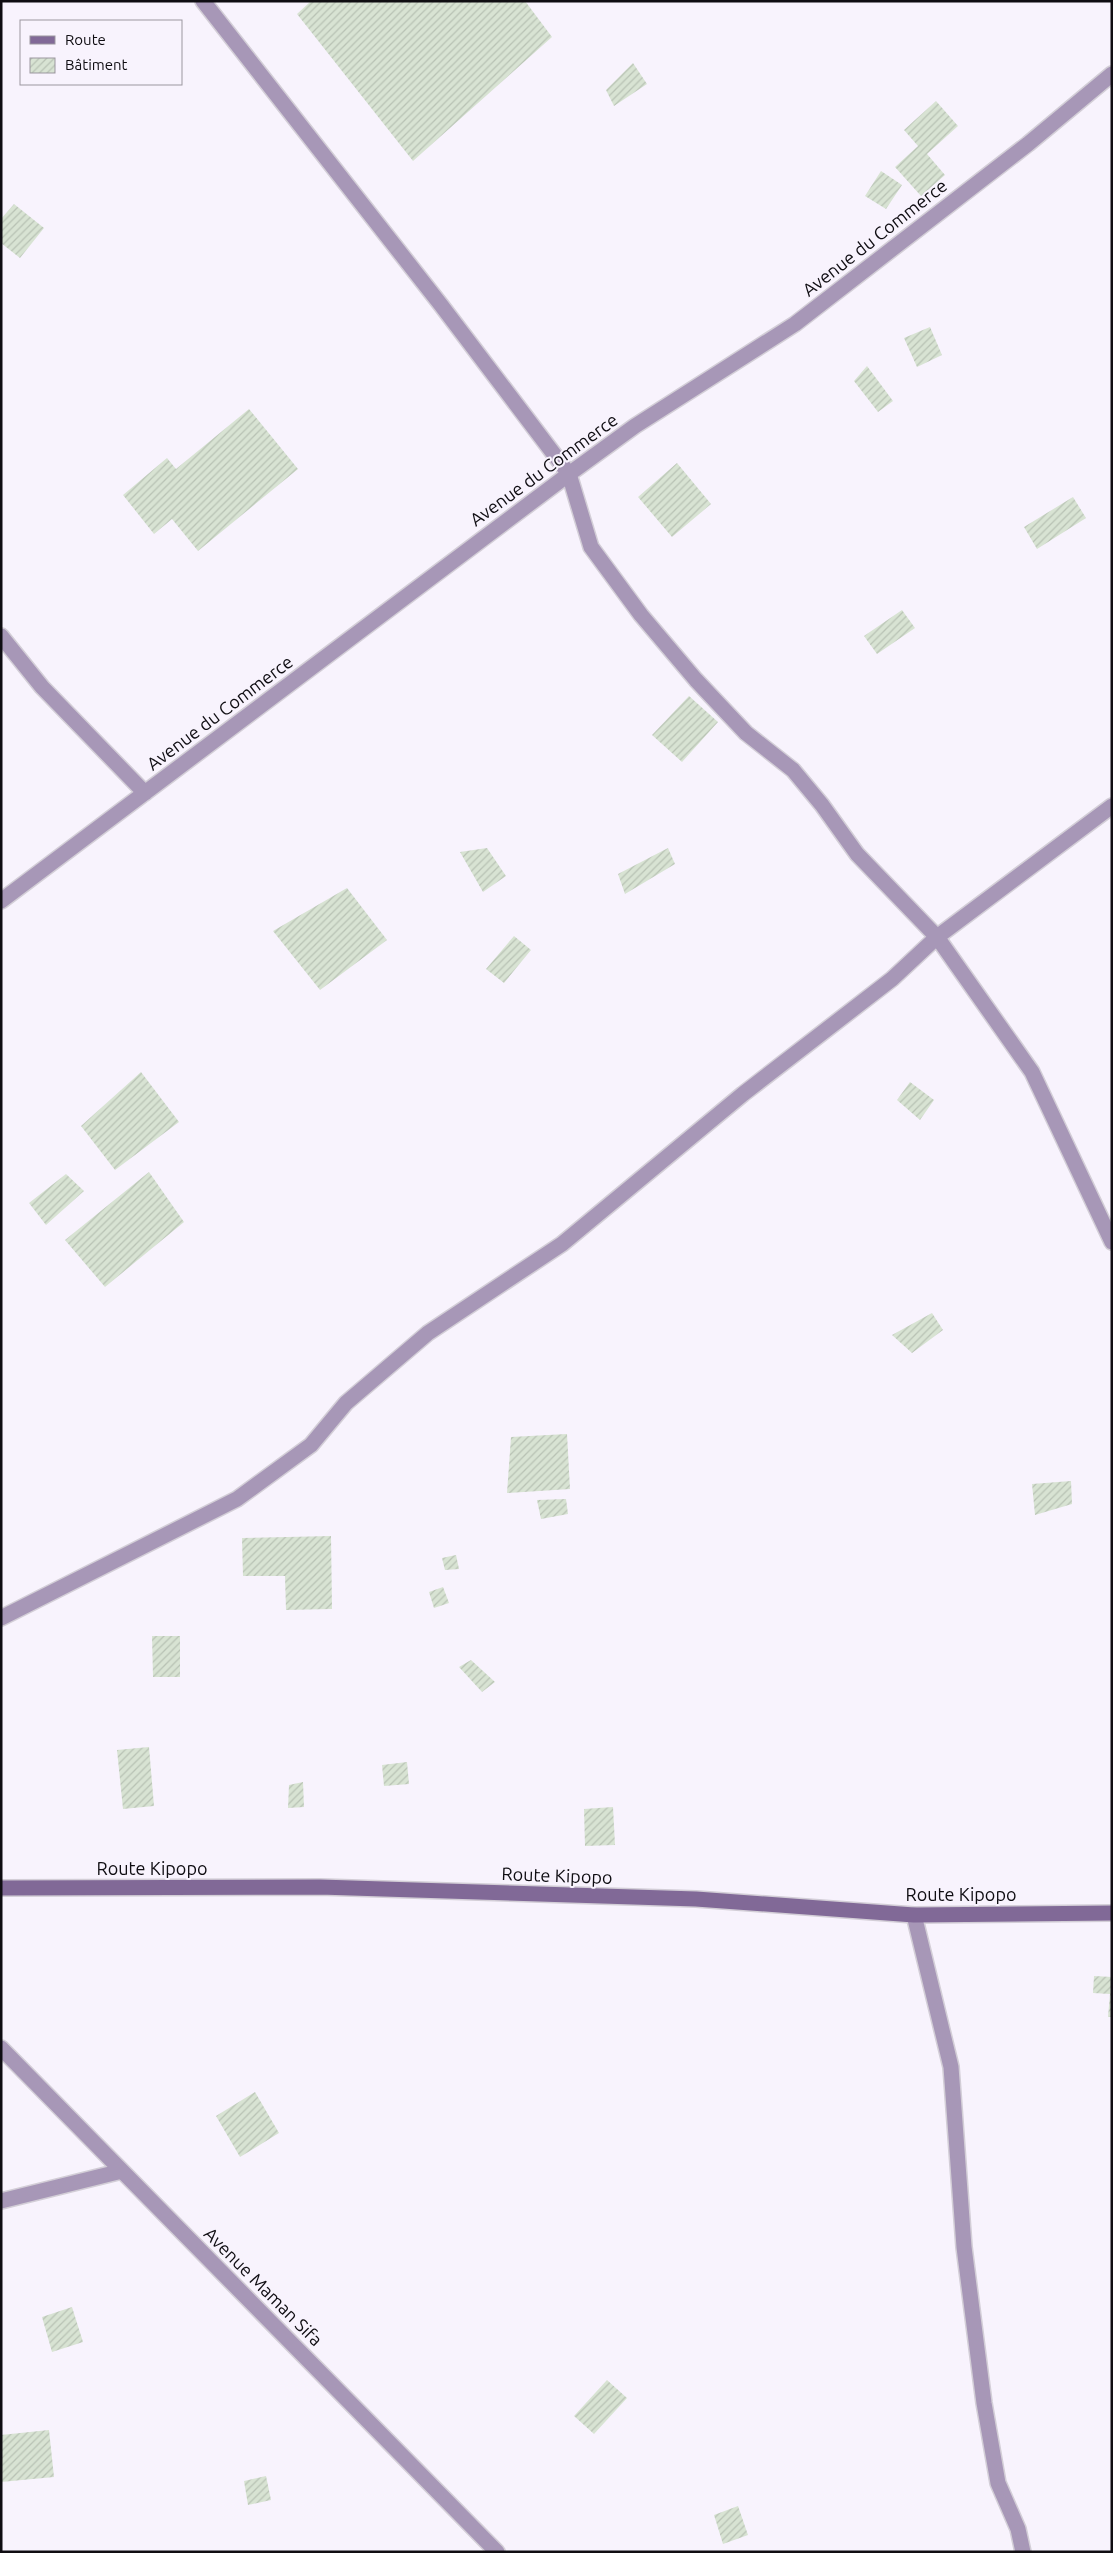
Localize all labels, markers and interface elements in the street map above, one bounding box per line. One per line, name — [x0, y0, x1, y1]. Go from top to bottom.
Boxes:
legend — [20, 20, 182, 85]
text: Route — [65, 31, 106, 48]
text: Bâtiment — [65, 56, 128, 73]
street label: Avenue du Commerce — [798, 175, 950, 300]
street label: Avenue du Commerce — [466, 409, 621, 529]
street label: Avenue du Commerce — [143, 651, 296, 774]
street label: Route Kipopo — [97, 1858, 207, 1878]
street label: Route Kipopo — [501, 1863, 613, 1887]
street label: Route Kipopo — [906, 1884, 1016, 1904]
street label: Avenue Maman Sifa — [201, 2223, 327, 2349]

